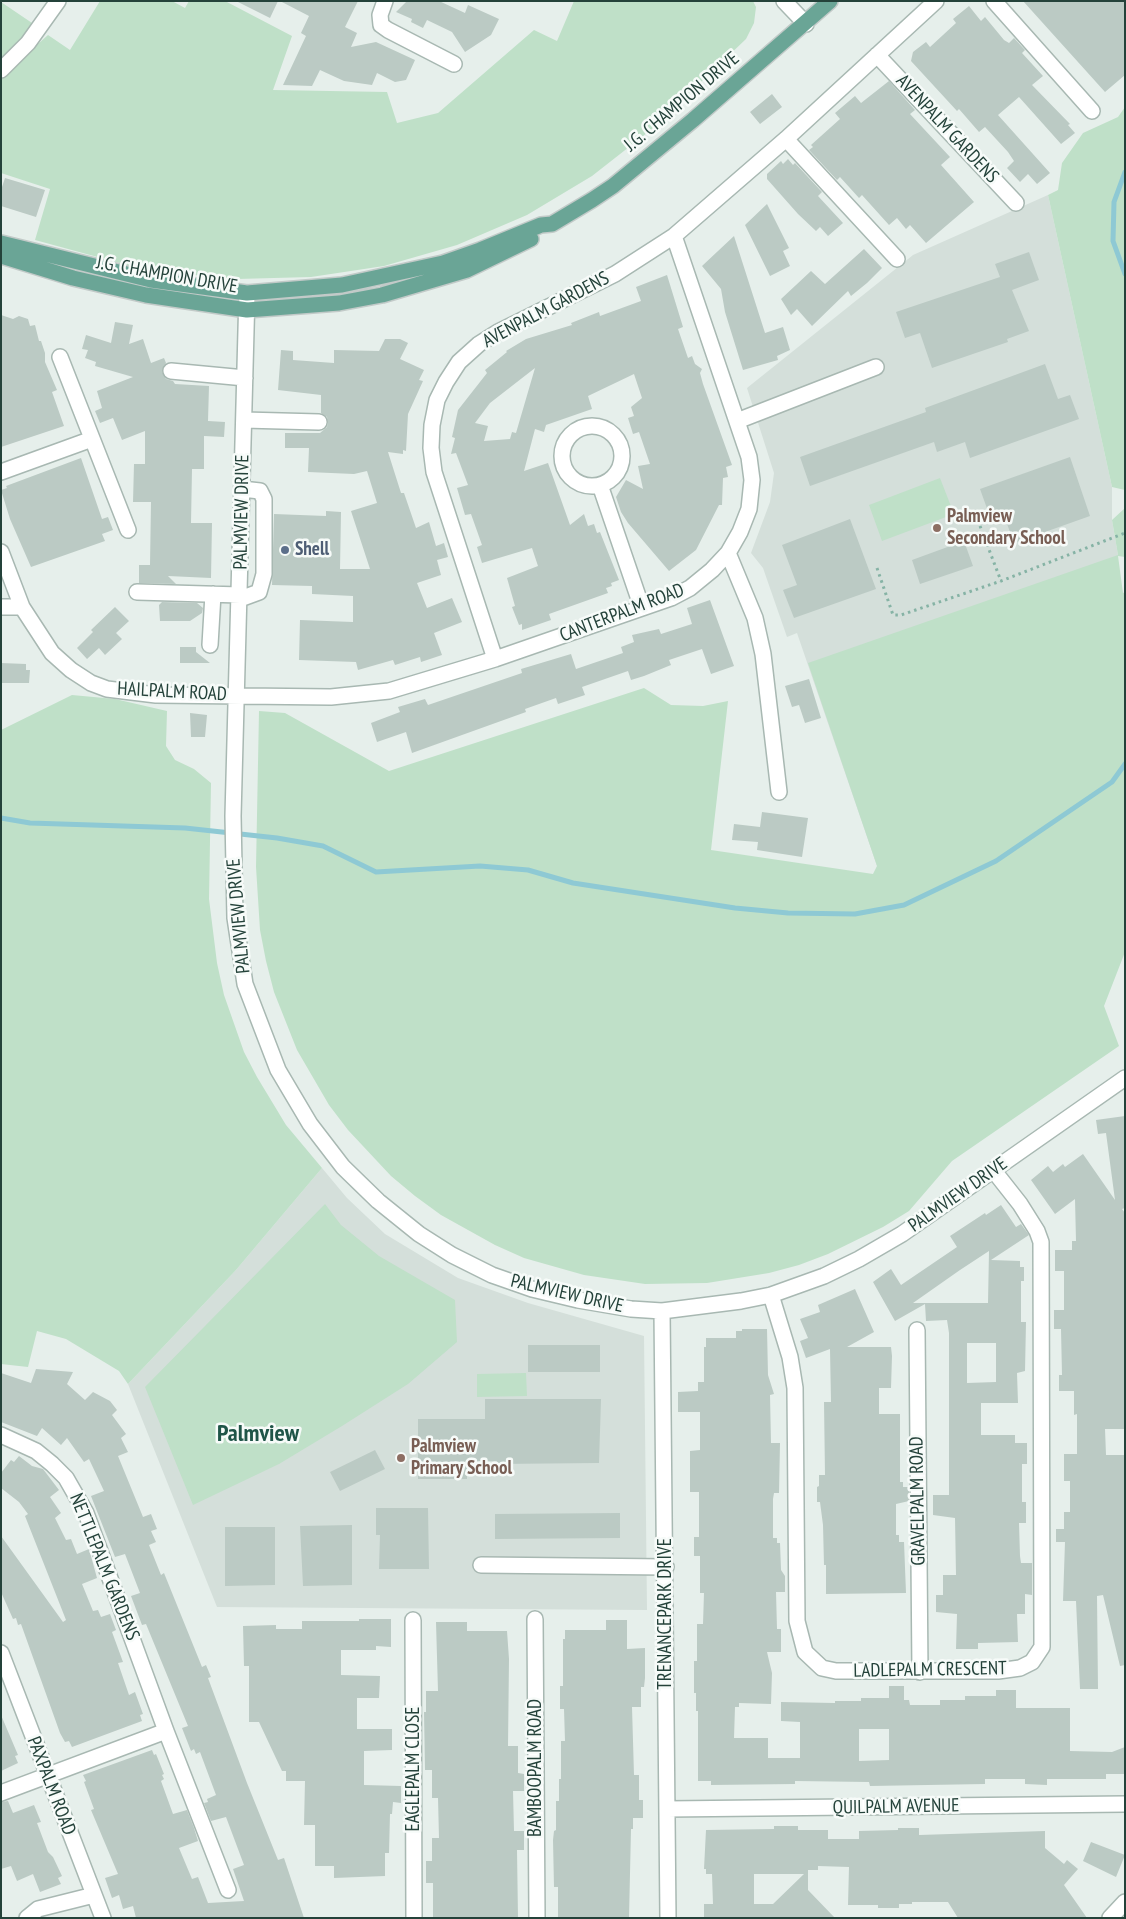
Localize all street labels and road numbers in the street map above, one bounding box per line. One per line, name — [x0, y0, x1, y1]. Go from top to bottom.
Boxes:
street label: J.G. CHAMPION DRIVE — [620, 47, 744, 157]
street label: AVENPALM GARDENS — [891, 70, 1003, 188]
street label: J.G. CHAMPION DRIVE — [95, 251, 239, 299]
street label: AVENPALM GARDENS — [479, 267, 613, 353]
street label: PALMVIEW DRIVE — [230, 454, 254, 570]
street label: CANTERPALM ROAD — [557, 579, 687, 647]
street label: HAILPALM ROAD — [117, 678, 227, 706]
street label: PALMVIEW DRIVE — [223, 858, 255, 974]
street label: PALMVIEW DRIVE — [904, 1153, 1012, 1237]
street label: PALMVIEW DRIVE — [508, 1270, 626, 1318]
street label: GRAVELPALM ROAD — [905, 1436, 931, 1566]
street label: NETTLEPALM GARDENS — [64, 1490, 144, 1644]
street label: TRENANCEPARK DRIVE — [655, 1538, 677, 1690]
street label: LADLEPALM CRESCENT — [853, 1657, 1007, 1683]
street label: BAMBOOPALM ROAD — [525, 1699, 547, 1837]
street label: EAGLEPALM CLOSE — [403, 1707, 425, 1831]
street label: PAXPALM ROAD — [22, 1733, 80, 1839]
street label: QUILPALM AVENUE — [832, 1794, 960, 1820]

